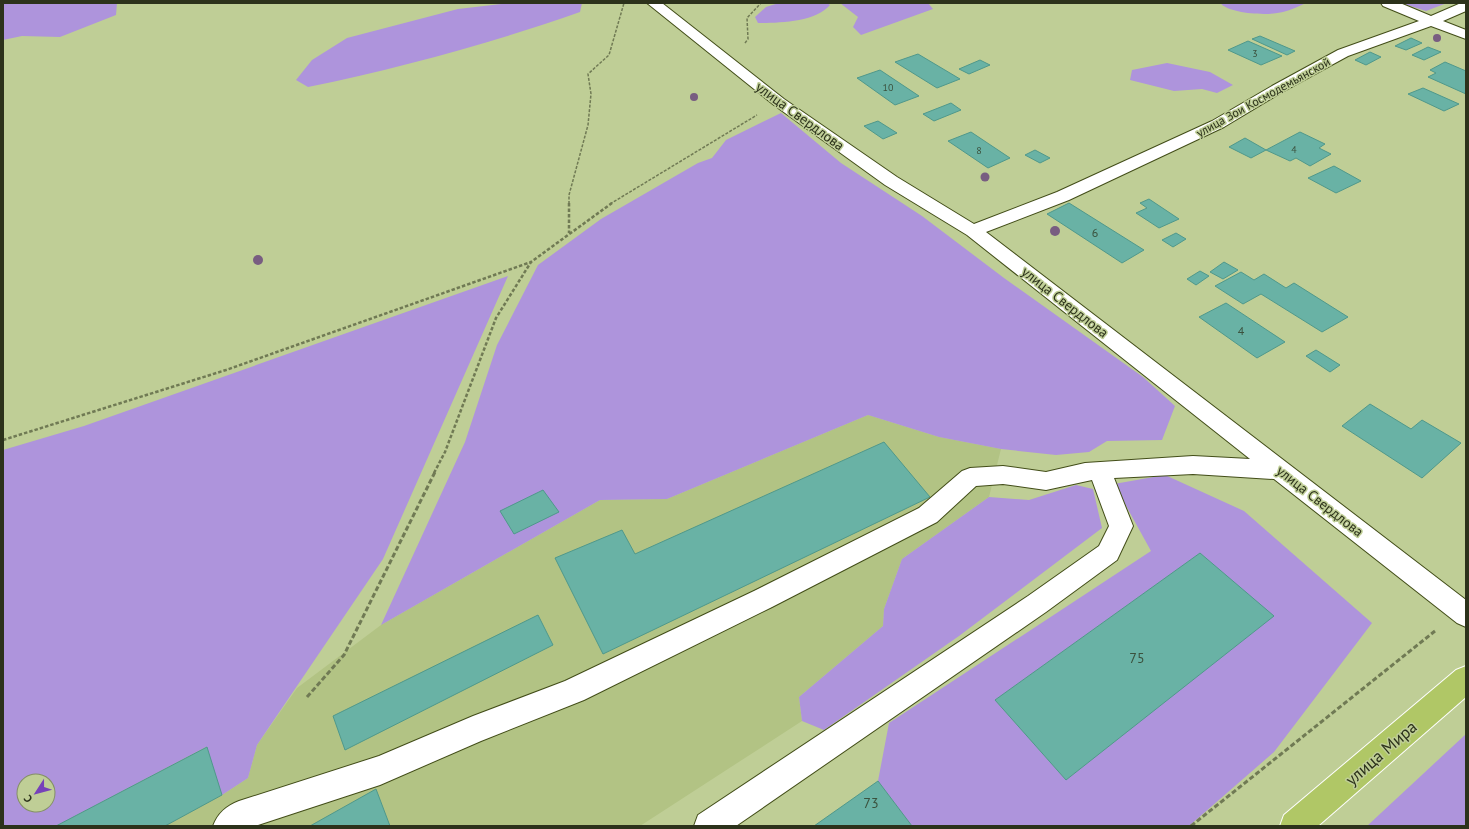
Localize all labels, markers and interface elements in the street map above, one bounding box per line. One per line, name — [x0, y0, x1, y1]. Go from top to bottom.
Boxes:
house number: 3 — [1252, 47, 1258, 60]
street label: улица Зои Космодемьянской — [1193, 54, 1333, 140]
street label: улица Свердлова — [752, 78, 848, 154]
house number: 10 — [883, 81, 894, 94]
house number: 4 — [1291, 143, 1297, 156]
house number: 8 — [976, 144, 982, 157]
house number: 6 — [1092, 225, 1098, 240]
street label: улица Свердлова — [1018, 262, 1112, 342]
house number: 4 — [1238, 323, 1245, 338]
street label: улица Свердлова — [1273, 461, 1367, 541]
house number: 75 — [1129, 649, 1145, 667]
street label: улица Мира — [1341, 716, 1421, 790]
north arrow — [16, 773, 56, 813]
text: С — [20, 792, 35, 805]
house number: 73 — [863, 794, 879, 812]

